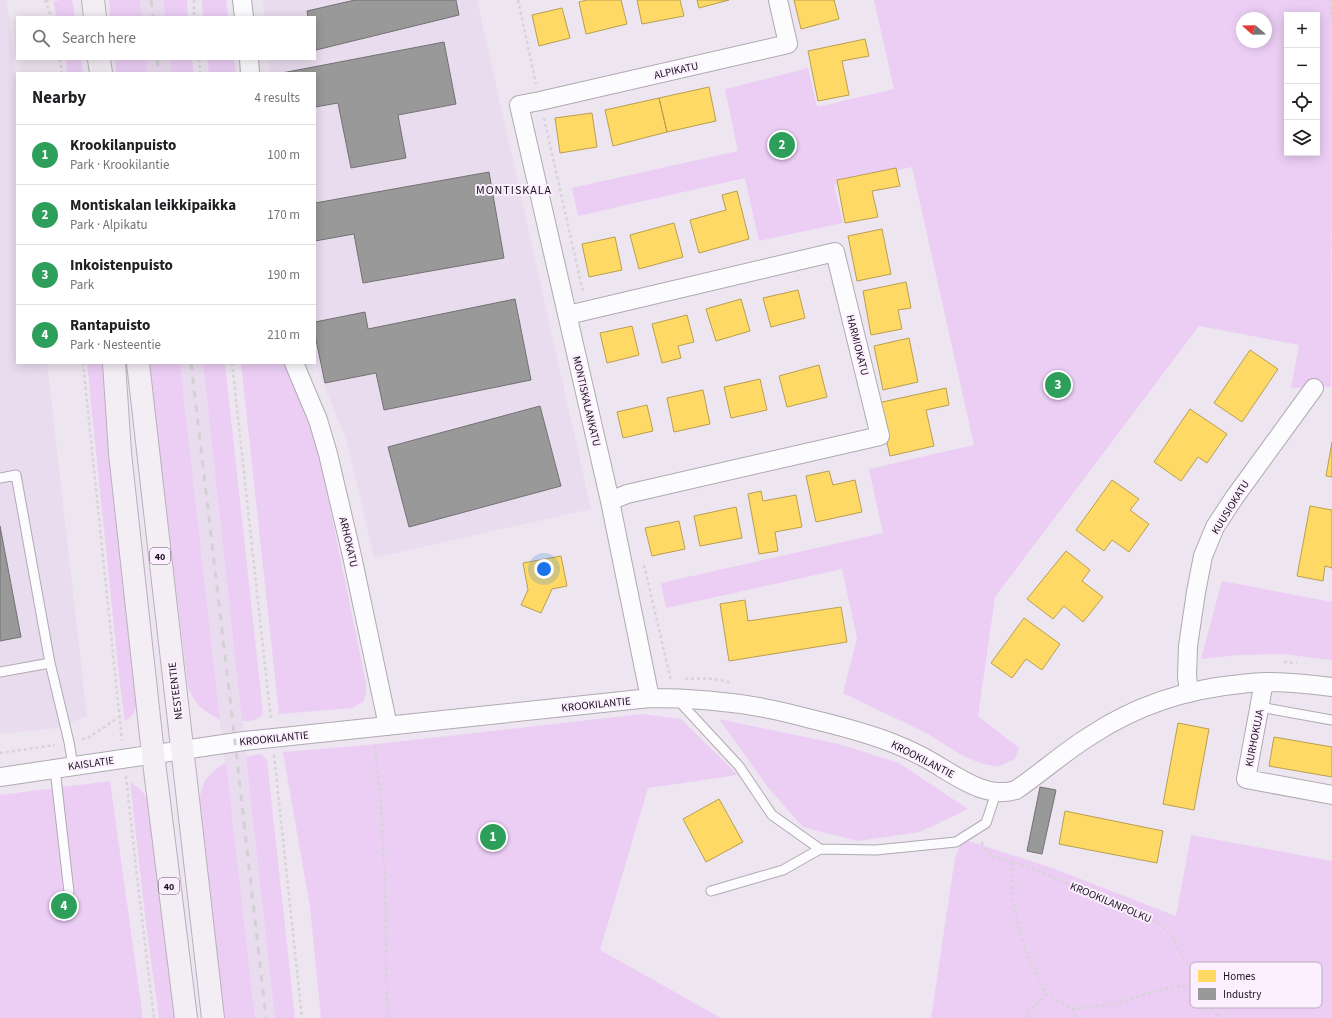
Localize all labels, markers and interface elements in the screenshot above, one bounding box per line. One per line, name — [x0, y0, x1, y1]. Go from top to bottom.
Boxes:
north arrow — [1236, 12, 1272, 48]
map controls — [1284, 12, 1320, 156]
button: + — [1284, 12, 1320, 48]
search box — [16, 16, 316, 60]
icon: search — [30, 27, 52, 49]
text: Search here — [62, 28, 136, 49]
button: − — [1284, 48, 1320, 84]
street label: ALPIKATU — [652, 58, 700, 83]
button: locate — [1284, 84, 1320, 120]
text: Nearby — [32, 86, 86, 110]
text: 4 results — [255, 89, 300, 107]
button: layers — [1284, 120, 1320, 156]
pin: 2 — [769, 130, 795, 160]
text: Krookilanpuisto — [70, 135, 176, 156]
text: 1 — [42, 146, 48, 164]
text: 100 m — [267, 146, 300, 164]
text: Park · Krookilantie — [70, 156, 169, 174]
district label: MONTISKALA — [476, 182, 552, 199]
text: Montiskalan leikkipaikka — [70, 195, 236, 216]
text: 2 — [42, 206, 48, 224]
text: 170 m — [267, 206, 300, 224]
text: Park · Alpikatu — [70, 216, 148, 234]
text: Inkoistenpuisto — [70, 255, 173, 276]
text: 3 — [42, 266, 48, 284]
text: 190 m — [267, 266, 300, 284]
text: Park — [70, 276, 94, 294]
street label: HARMIOKATU — [843, 313, 872, 377]
text: Rantapuisto — [70, 315, 150, 336]
text: 4 — [42, 326, 48, 344]
text: 210 m — [267, 326, 300, 344]
text: Park · Nesteentie — [70, 336, 161, 354]
street label: MONTISKALANKATU — [569, 354, 604, 448]
pin: 3 — [1045, 370, 1071, 400]
street label: KUUSIOKATU — [1208, 477, 1253, 537]
street label: ARHOKATU — [335, 515, 362, 569]
road number: 40 — [150, 548, 170, 564]
your location — [534, 559, 554, 579]
street label: NESTEENTIE — [165, 661, 186, 721]
street label: KROOKILANTIE — [561, 693, 632, 716]
street label: KURHOKUJA — [1242, 708, 1267, 768]
street label: KROOKILANTIE — [239, 727, 310, 750]
street label: KROOKILANTIE — [888, 737, 957, 782]
street label: KAISLATIE — [67, 753, 115, 774]
pin: 1 — [480, 822, 506, 852]
road number: 40 — [159, 878, 179, 894]
street label: KROOKILANPOLKU — [1068, 879, 1154, 926]
pin: 4 — [51, 891, 77, 921]
legend — [1190, 962, 1322, 1008]
text: Homes — [1223, 969, 1256, 984]
text: Industry — [1223, 987, 1261, 1002]

